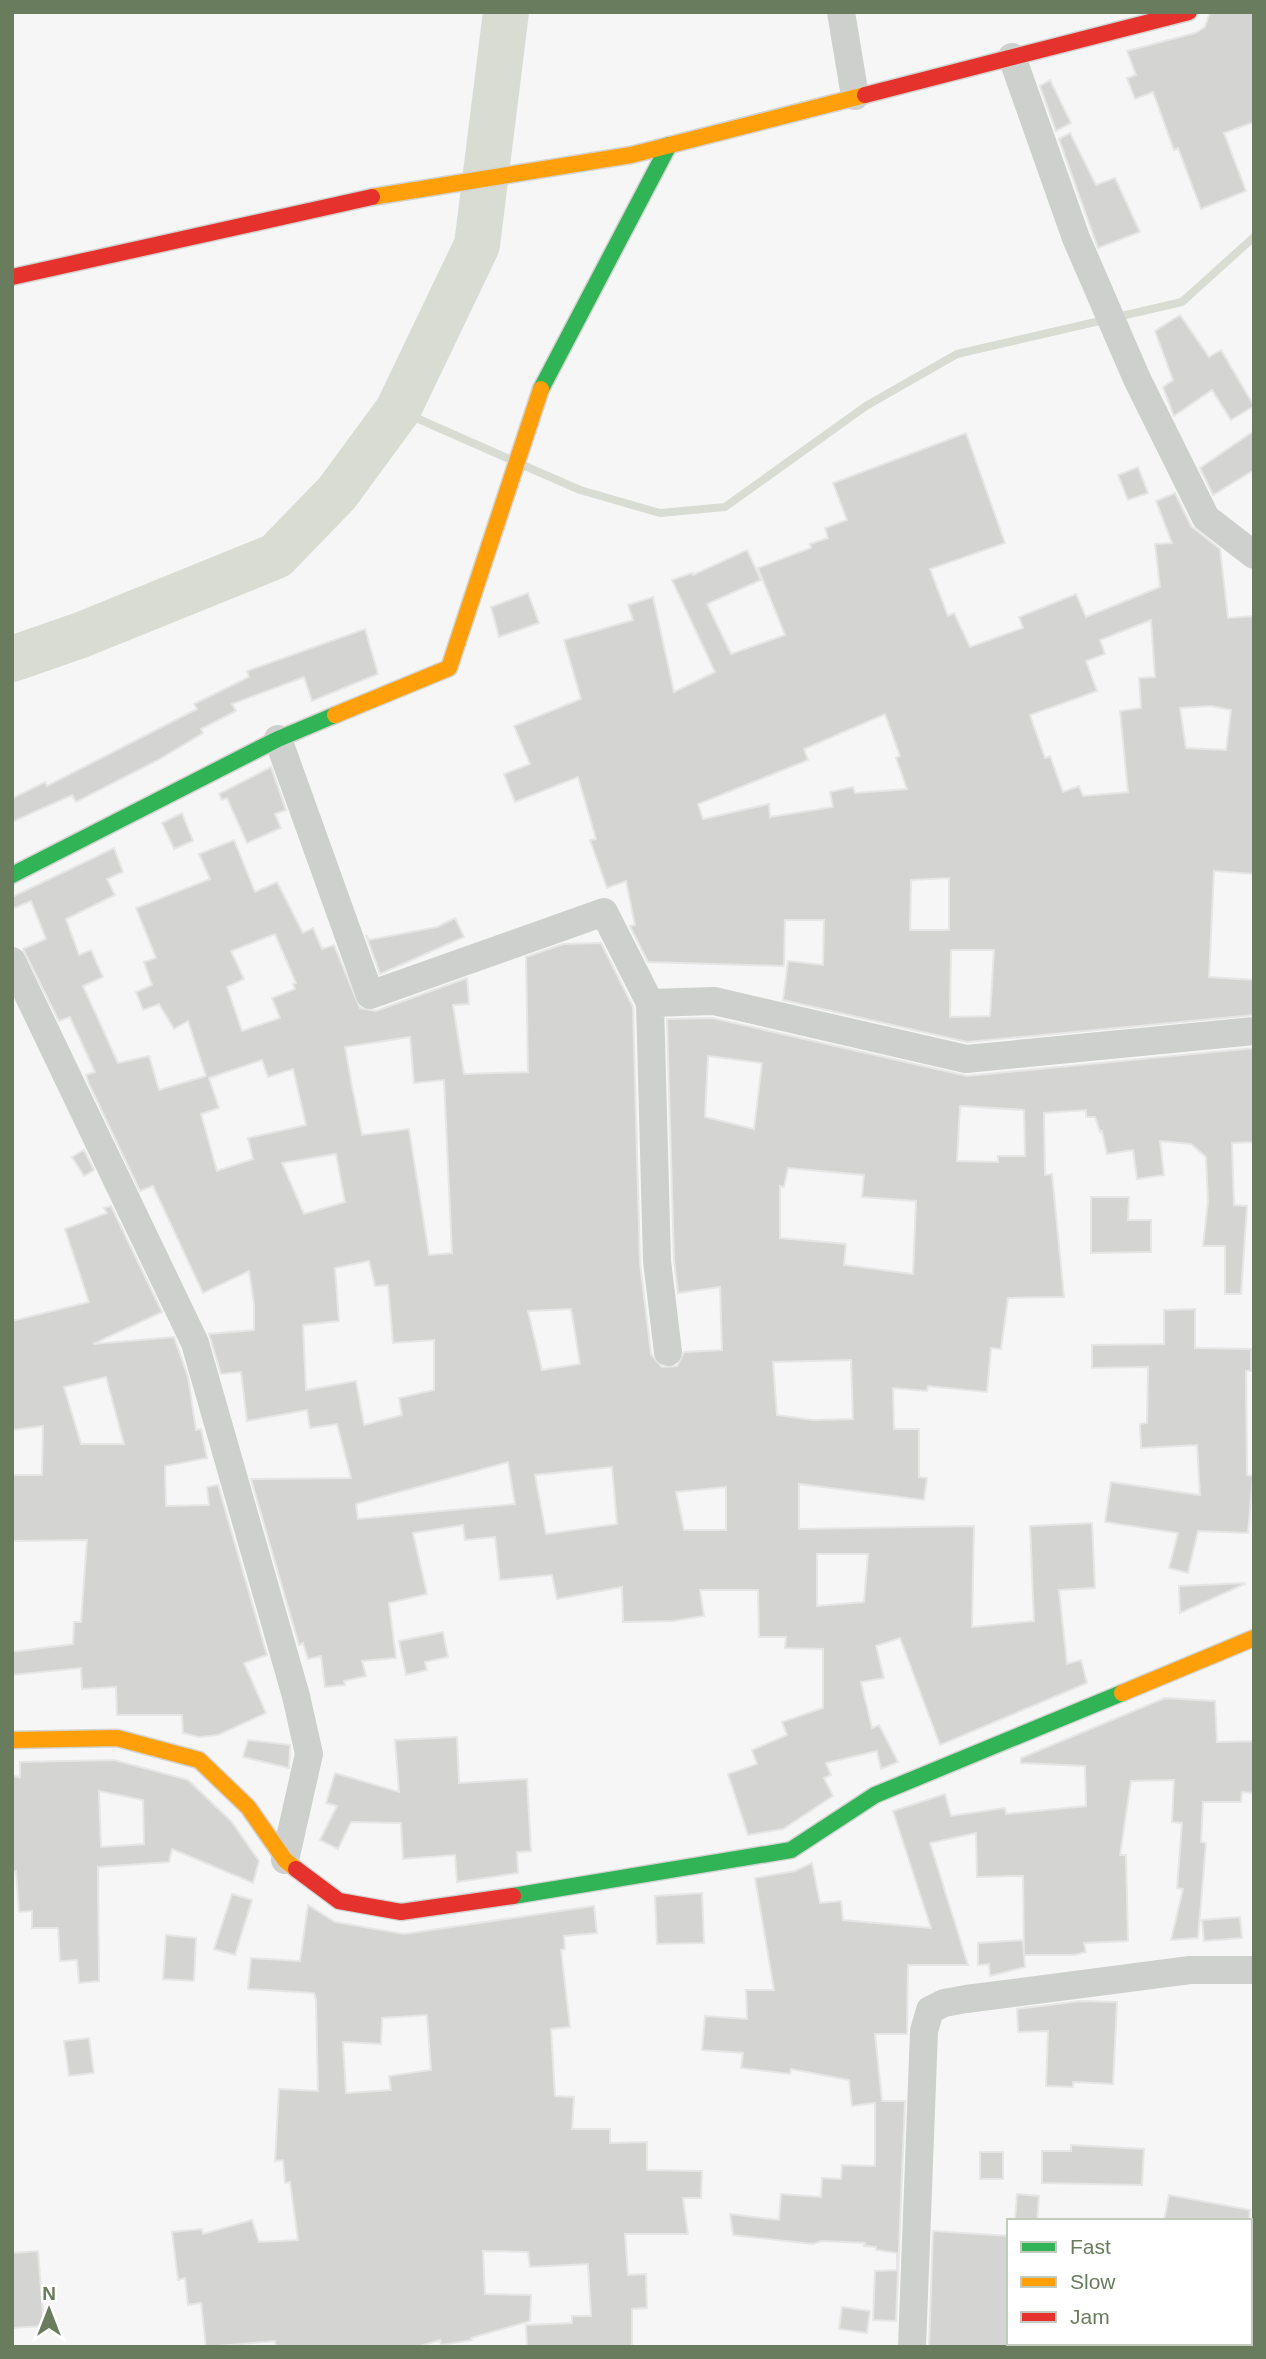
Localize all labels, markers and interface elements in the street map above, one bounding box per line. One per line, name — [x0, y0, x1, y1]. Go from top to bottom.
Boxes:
legend — [1007, 2219, 1252, 2345]
text: Fast — [1070, 2235, 1111, 2258]
text: Slow — [1070, 2270, 1116, 2293]
north arrow — [14, 2275, 84, 2345]
text: N — [42, 2283, 56, 2304]
text: Jam — [1070, 2305, 1110, 2328]

